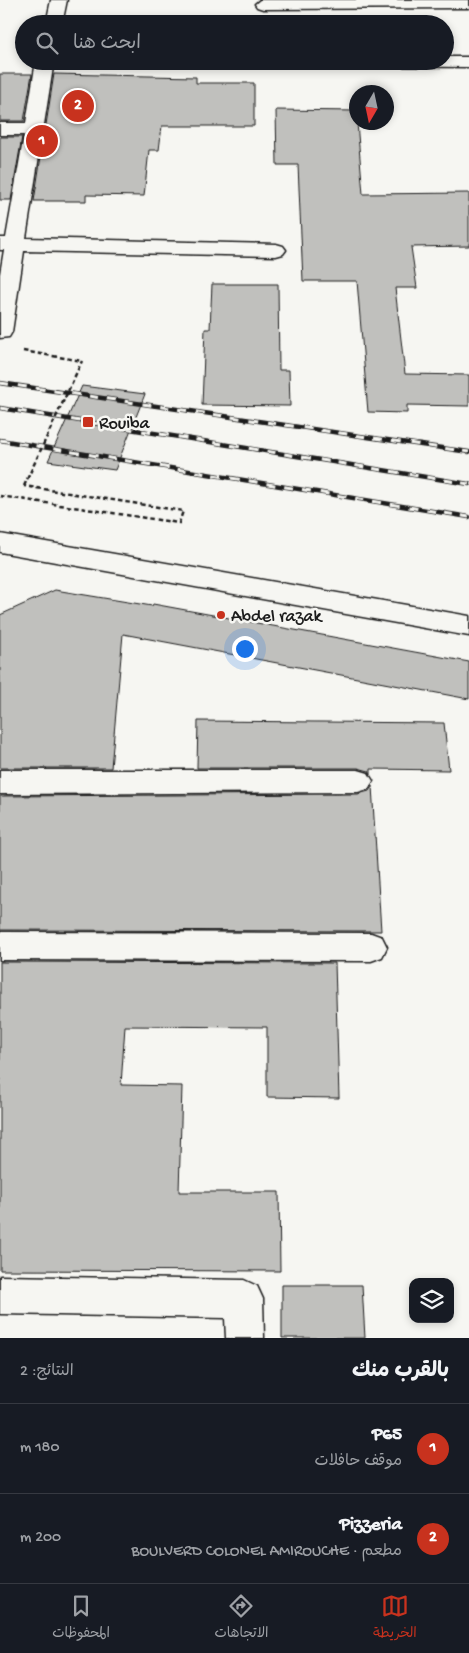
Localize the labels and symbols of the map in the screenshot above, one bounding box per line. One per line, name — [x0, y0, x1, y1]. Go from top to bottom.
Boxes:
north arrow — [349, 85, 394, 130]
pin: 2 — [62, 87, 94, 125]
pin: 1 — [26, 122, 58, 160]
place label: Rouiba — [99, 414, 151, 435]
marker: Rouiba — [81, 415, 95, 429]
place label: Abdel razak — [231, 607, 323, 628]
marker: Abdel razak — [215, 609, 227, 621]
your location — [232, 636, 258, 662]

